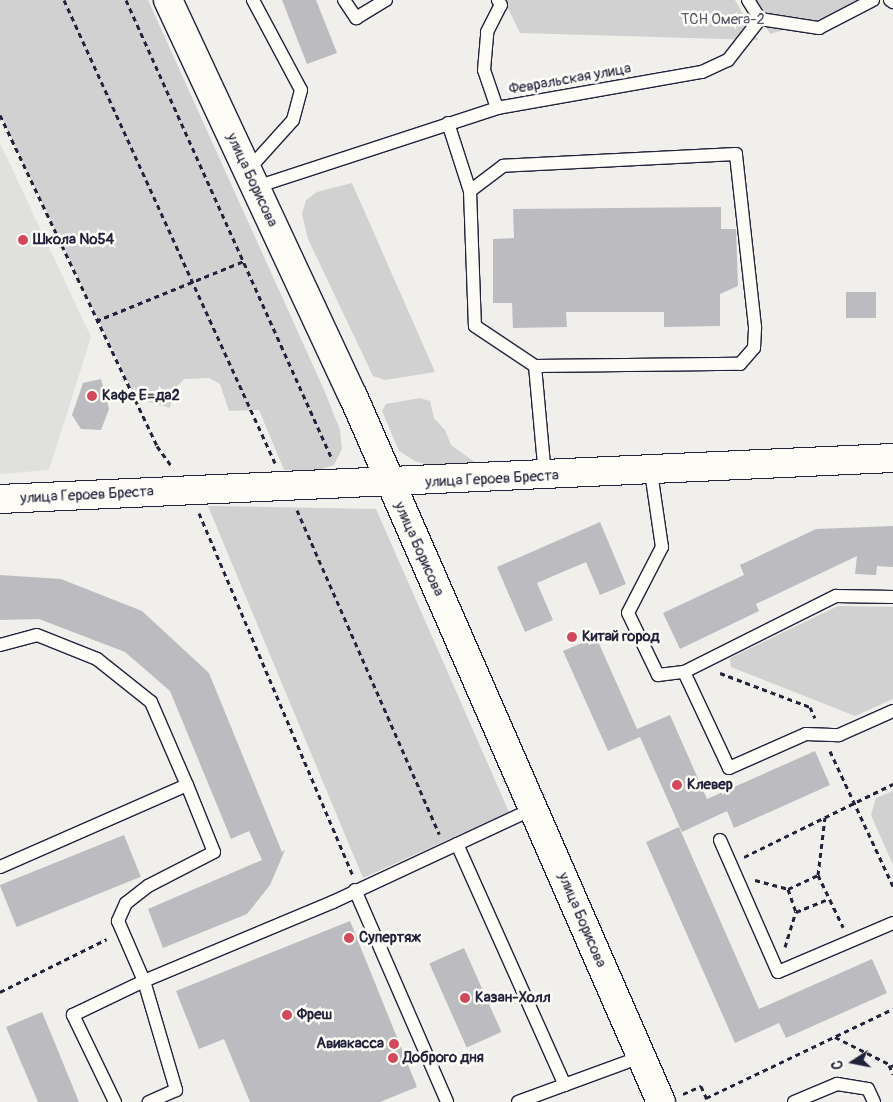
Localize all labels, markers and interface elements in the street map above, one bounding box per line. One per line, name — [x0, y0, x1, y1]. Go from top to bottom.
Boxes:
park label: ТСН Омега-2 — [681, 11, 765, 29]
street label: Февральская улица — [508, 59, 632, 99]
street label: улица Борисова — [222, 130, 282, 230]
place label: Школа №54 — [33, 231, 114, 249]
marker: Школа №54 — [17, 234, 29, 246]
place label: Кафе Е=да2 — [102, 387, 180, 405]
marker: Кафе Е=да2 — [86, 390, 98, 402]
street label: улица Героев Бреста — [425, 467, 559, 491]
street label: улица Героев Бреста — [20, 483, 154, 507]
street label: улица Борисова — [390, 499, 448, 599]
place label: Китай город — [582, 628, 660, 646]
marker: Китай город — [566, 631, 578, 643]
place label: Клевер — [687, 776, 733, 794]
marker: Клевер — [671, 779, 683, 791]
street label: улица Борисова — [554, 870, 610, 970]
place label: Супертяж — [359, 929, 421, 947]
marker: Супертяж — [343, 932, 355, 944]
place label: Казан-Холл — [475, 989, 551, 1007]
marker: Казан-Холл — [459, 992, 471, 1004]
place label: Фреш — [297, 1006, 332, 1024]
marker: Фреш — [281, 1009, 293, 1021]
place label: Авиакасса — [316, 1035, 384, 1053]
north arrow — [828, 1037, 878, 1087]
marker: Авиакасса — [388, 1038, 400, 1050]
place label: Доброго дня — [403, 1049, 484, 1067]
marker: Доброго дня — [387, 1052, 399, 1064]
text: С — [829, 1059, 847, 1071]

